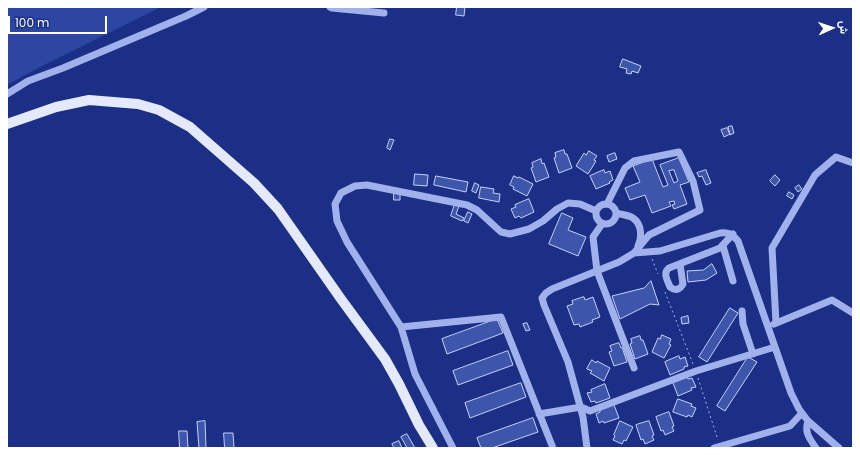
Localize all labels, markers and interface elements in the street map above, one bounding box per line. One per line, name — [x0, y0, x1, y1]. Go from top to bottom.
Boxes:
scale bar — [10, 8, 109, 34]
north arrow — [812, 8, 852, 48]
text: 100 m — [15, 14, 49, 31]
text: ش — [836, 20, 852, 34]

